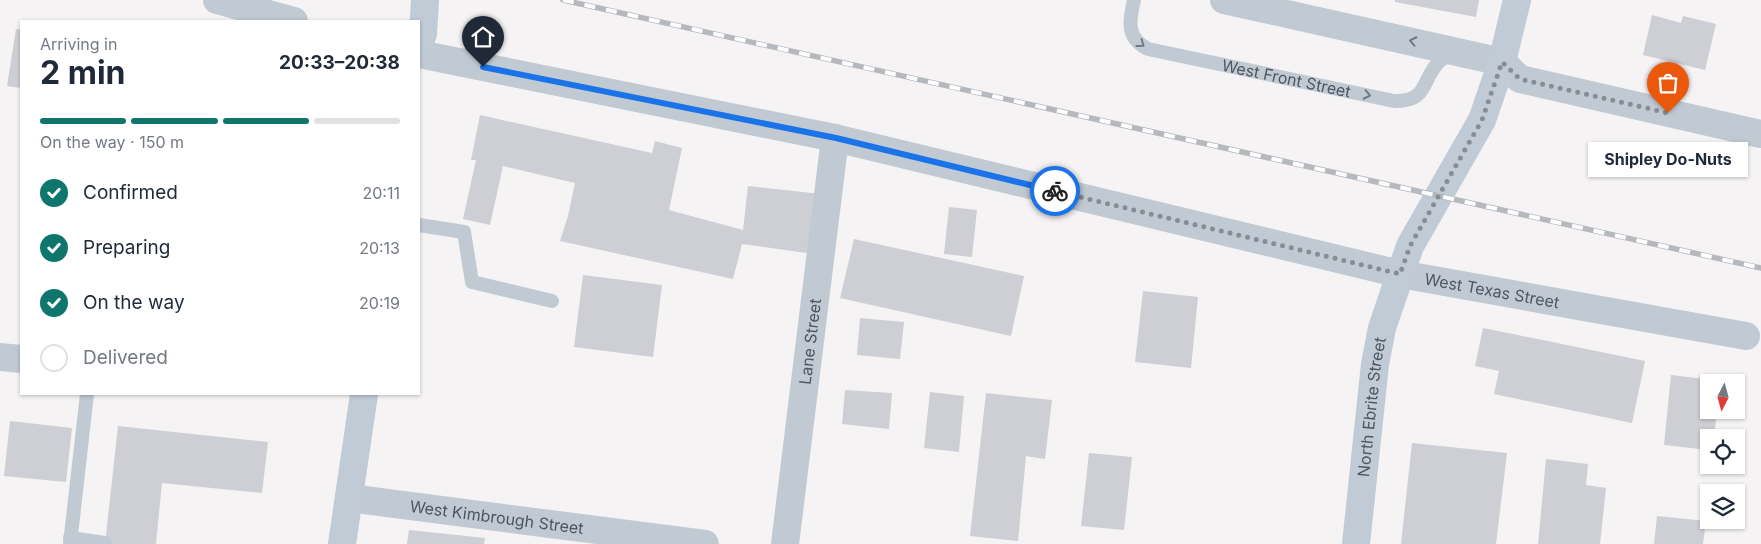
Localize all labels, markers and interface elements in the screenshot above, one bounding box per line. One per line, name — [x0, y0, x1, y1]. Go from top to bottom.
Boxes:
pin — [462, 16, 504, 67]
icon: home — [469, 23, 497, 51]
text: Arriving in — [40, 34, 117, 54]
one-way arrow — [1408, 36, 1417, 47]
one-way arrow — [1135, 38, 1145, 47]
text: 20:33–20:38 — [279, 51, 400, 74]
text: 2 min — [40, 53, 126, 92]
street label: West Front Street — [1220, 55, 1353, 102]
pin — [1647, 62, 1689, 113]
icon: bag — [1654, 69, 1682, 97]
one-way arrow — [1362, 90, 1371, 100]
text: On the way · 150 m — [40, 132, 184, 152]
callout: Shipley Do-Nuts — [1588, 143, 1748, 178]
text: Shipley Do-Nuts — [1604, 149, 1732, 169]
courier — [1030, 166, 1080, 216]
icon: bike — [1041, 177, 1069, 205]
icon: check — [40, 179, 68, 207]
text: Confirmed — [83, 181, 178, 204]
text: 20:11 — [363, 183, 400, 203]
icon: check — [40, 234, 68, 262]
text: Preparing — [83, 236, 170, 259]
text: 20:13 — [359, 238, 400, 258]
street label: West Texas Street — [1423, 269, 1561, 312]
icon: check — [40, 289, 68, 317]
text: On the way — [83, 291, 185, 314]
text: 20:19 — [359, 293, 400, 313]
street label: Lane Street — [795, 297, 825, 386]
street label: North Ebrite Street — [1353, 335, 1390, 478]
text: Delivered — [83, 346, 168, 369]
north arrow — [1700, 374, 1745, 419]
map controls — [1700, 374, 1745, 529]
button: locate — [1700, 429, 1745, 474]
button: layers — [1700, 484, 1745, 529]
street label: West Kimbrough Street — [409, 496, 585, 538]

